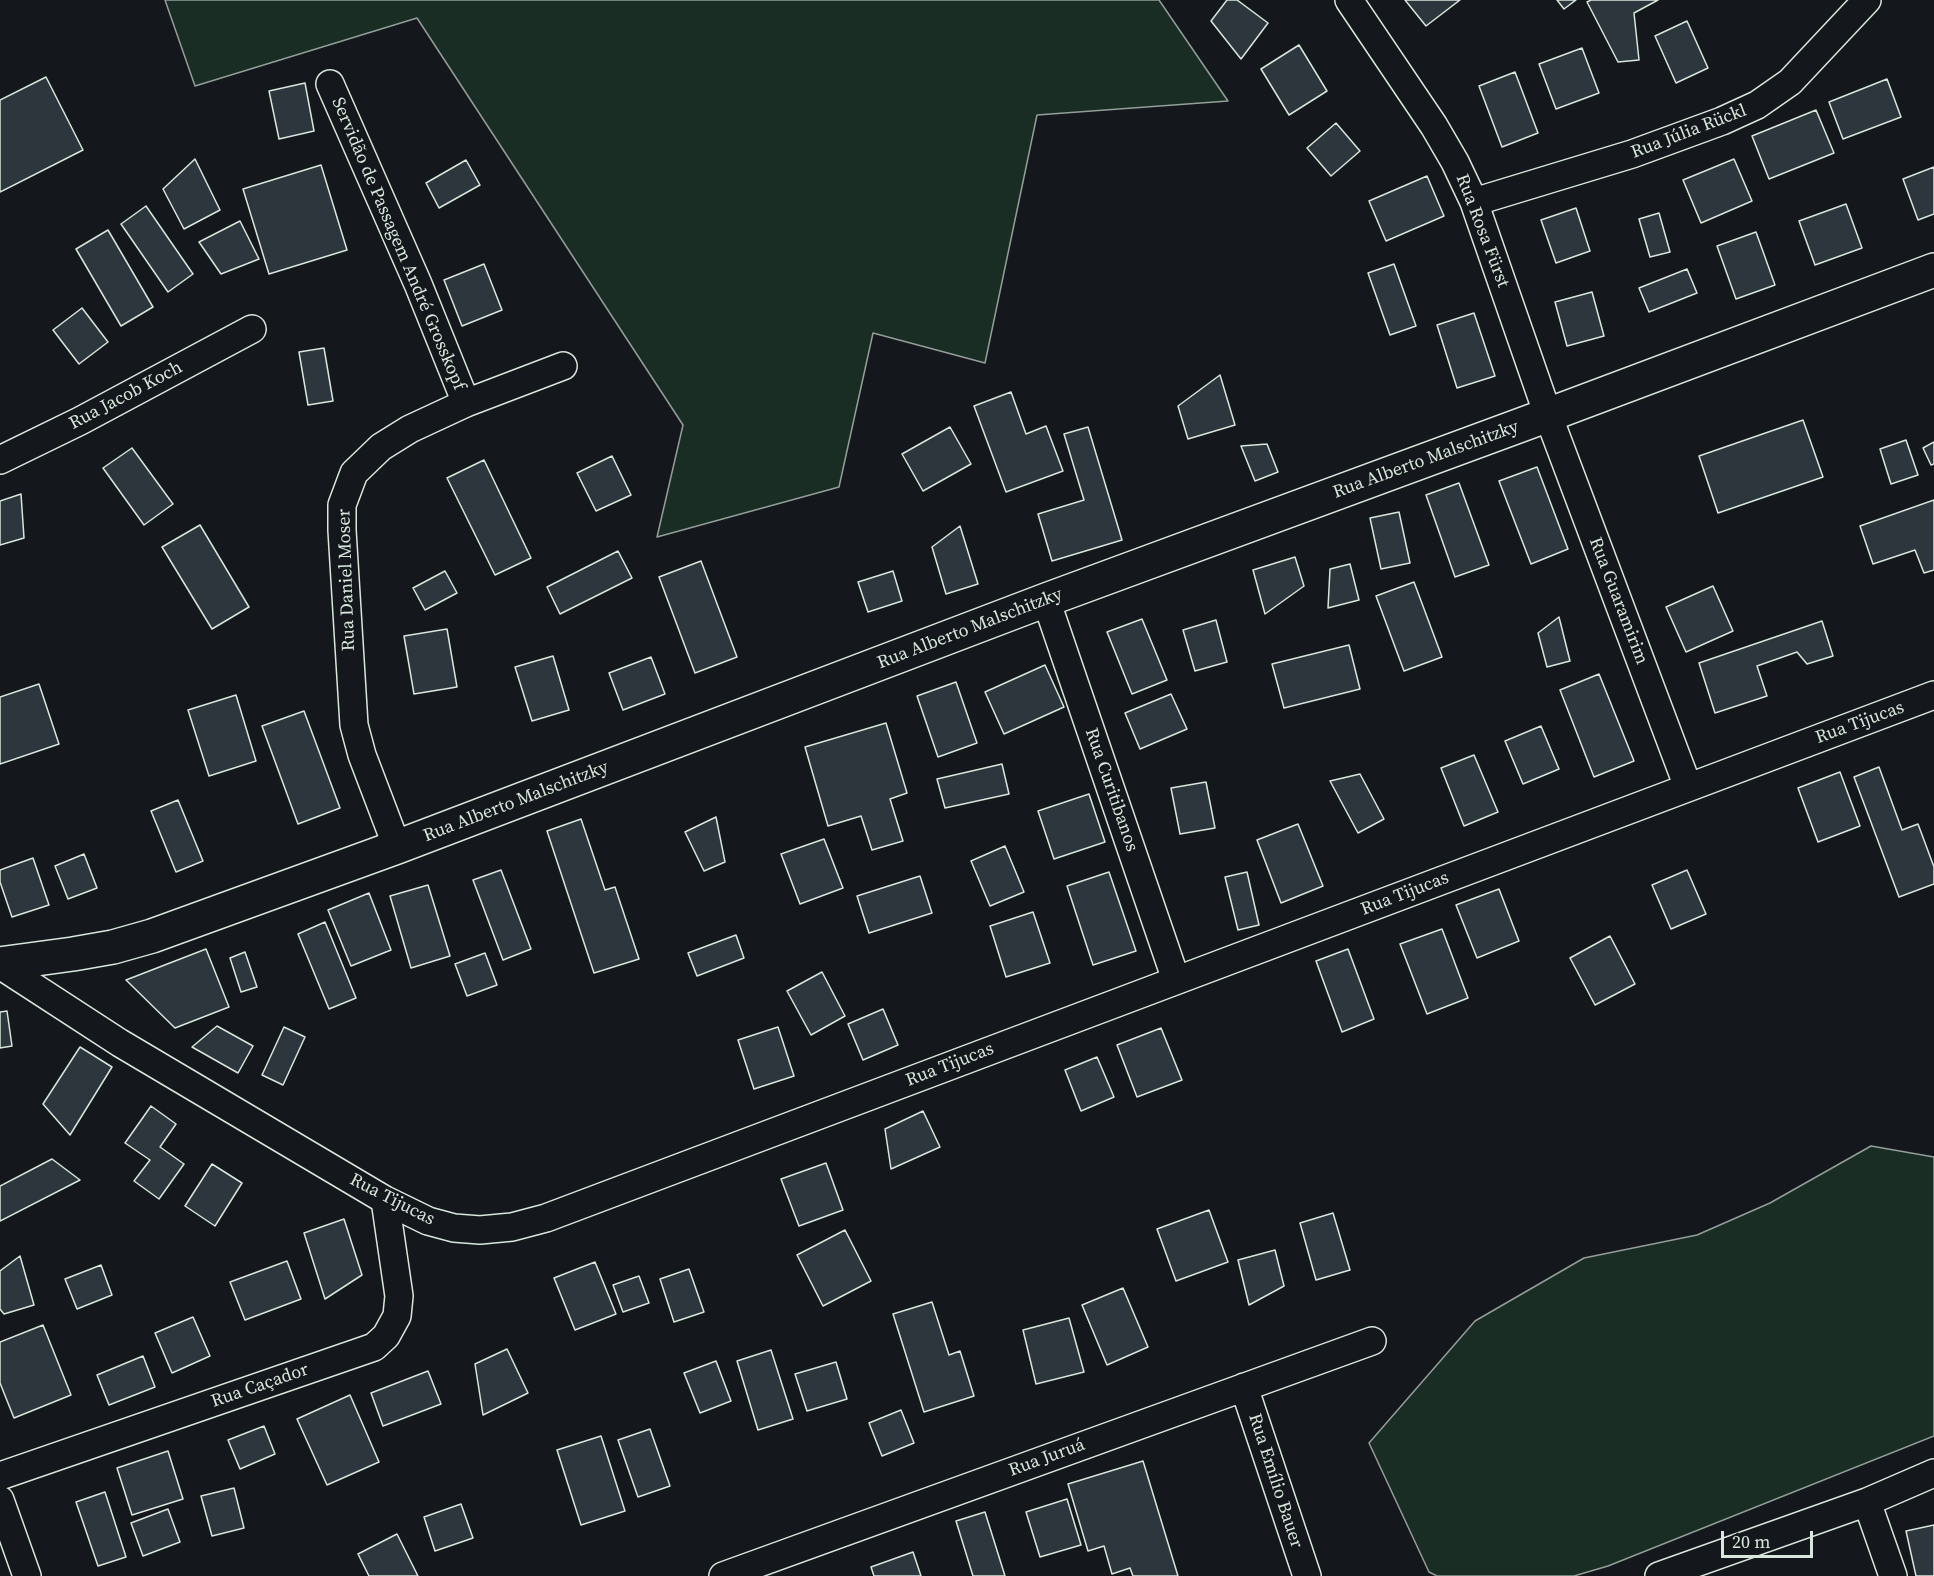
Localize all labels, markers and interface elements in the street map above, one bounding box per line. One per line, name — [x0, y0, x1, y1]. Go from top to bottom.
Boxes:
street label: Servidão de Passagem André Grosskopf — [326, 95, 470, 393]
street label: Rua Júlia Rückl — [1628, 100, 1750, 164]
street label: Rua Rosa Fürst — [1450, 171, 1514, 291]
street label: Rua Jacob Koch — [66, 357, 186, 435]
street label: Rua Alberto Malschitzky — [1330, 416, 1522, 504]
street label: Rua Daniel Moser — [334, 508, 360, 652]
street label: Rua Guaramirim — [1584, 534, 1652, 668]
street label: Rua Alberto Malschitzky — [875, 584, 1065, 674]
street label: Rua Tijucas — [1813, 697, 1907, 749]
street label: Rua Curitibanos — [1080, 725, 1142, 855]
street label: Rua Alberto Malschitzky — [421, 757, 611, 847]
street label: Rua Tijucas — [1358, 867, 1452, 921]
street label: Rua Tijucas — [903, 1038, 997, 1092]
street label: Rua Tijucas — [346, 1169, 438, 1231]
street label: Rua Caçador — [208, 1359, 312, 1413]
street label: Rua Emílio Bauer — [1243, 1411, 1307, 1551]
street label: Rua Juruá — [1006, 1434, 1088, 1482]
scale bar — [1724, 1519, 1816, 1557]
text: 20 m — [1732, 1529, 1770, 1554]

